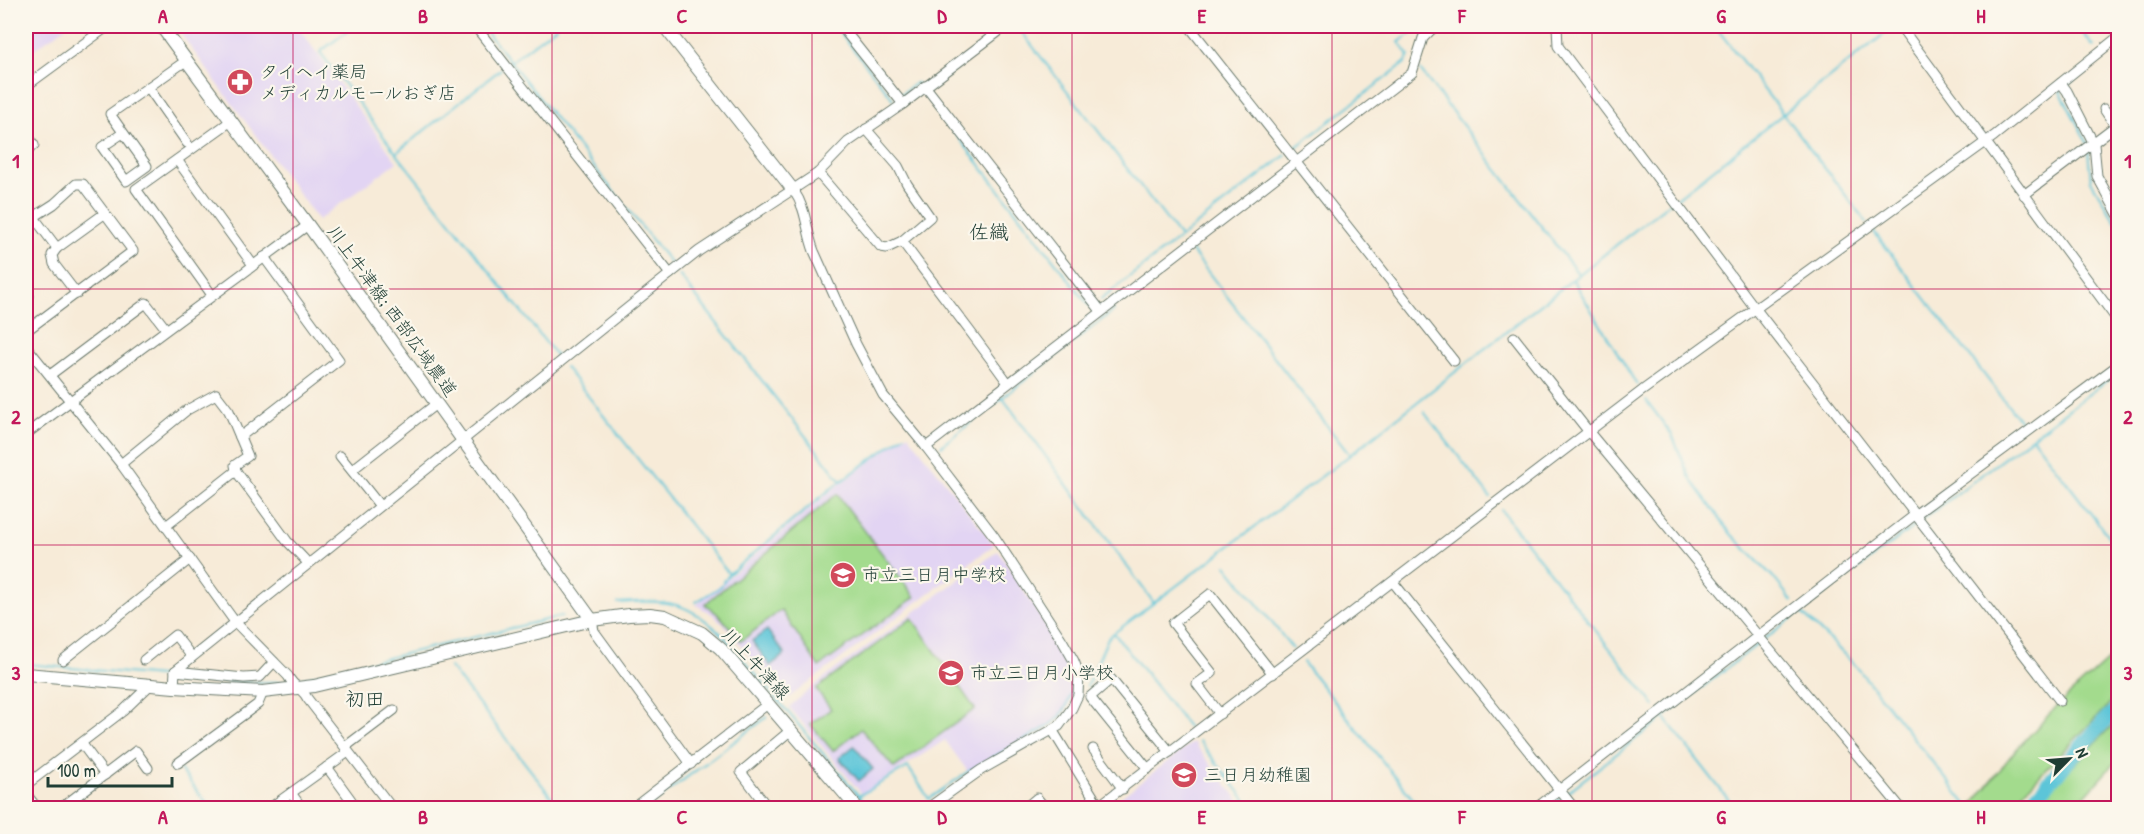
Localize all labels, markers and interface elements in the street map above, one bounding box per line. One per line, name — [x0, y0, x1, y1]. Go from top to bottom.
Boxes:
text: A — [158, 2, 168, 29]
text: B — [418, 2, 428, 29]
text: C — [677, 2, 688, 29]
text: D — [937, 2, 947, 29]
text: E — [1198, 2, 1207, 29]
text: F — [1457, 2, 1467, 29]
text: G — [1716, 2, 1726, 29]
text: H — [1976, 2, 1986, 29]
place label: タイヘイ薬局 メディカルモールおぎ店 — [260, 59, 456, 105]
pharmacy icon: タイヘイ薬局 メディカルモールおぎ店 — [225, 67, 255, 97]
text: 1 — [12, 147, 20, 174]
text: 1 — [2124, 147, 2132, 174]
district label: 佐織 — [969, 218, 1009, 245]
street label: 川上牛津線; 西部広域農道 — [322, 220, 463, 402]
text: 2 — [11, 403, 21, 430]
text: 2 — [2123, 403, 2133, 430]
school or university icon: 市立三日月中学校 — [828, 560, 858, 590]
place label: 市立三日月中学校 — [862, 562, 1006, 587]
street label: 川上牛津線 — [717, 622, 796, 705]
school or university icon: 市立三日月小学校 — [936, 658, 966, 688]
text: 3 — [12, 659, 21, 686]
text: 3 — [2124, 659, 2133, 686]
place label: 市立三日月小学校 — [970, 660, 1114, 685]
district label: 初田 — [345, 685, 385, 712]
north arrow — [2039, 729, 2099, 789]
text: N — [2071, 744, 2095, 762]
scale bar — [48, 750, 172, 788]
text: 100 m — [57, 758, 96, 783]
school or university icon: 三日月幼稚園 — [1169, 760, 1199, 790]
place label: 三日月幼稚園 — [1204, 762, 1312, 787]
text: A — [158, 803, 168, 830]
text: B — [418, 803, 428, 830]
text: C — [677, 803, 688, 830]
text: D — [937, 803, 947, 830]
text: E — [1198, 803, 1207, 830]
text: F — [1457, 803, 1467, 830]
text: G — [1716, 803, 1726, 830]
text: H — [1976, 803, 1986, 830]

